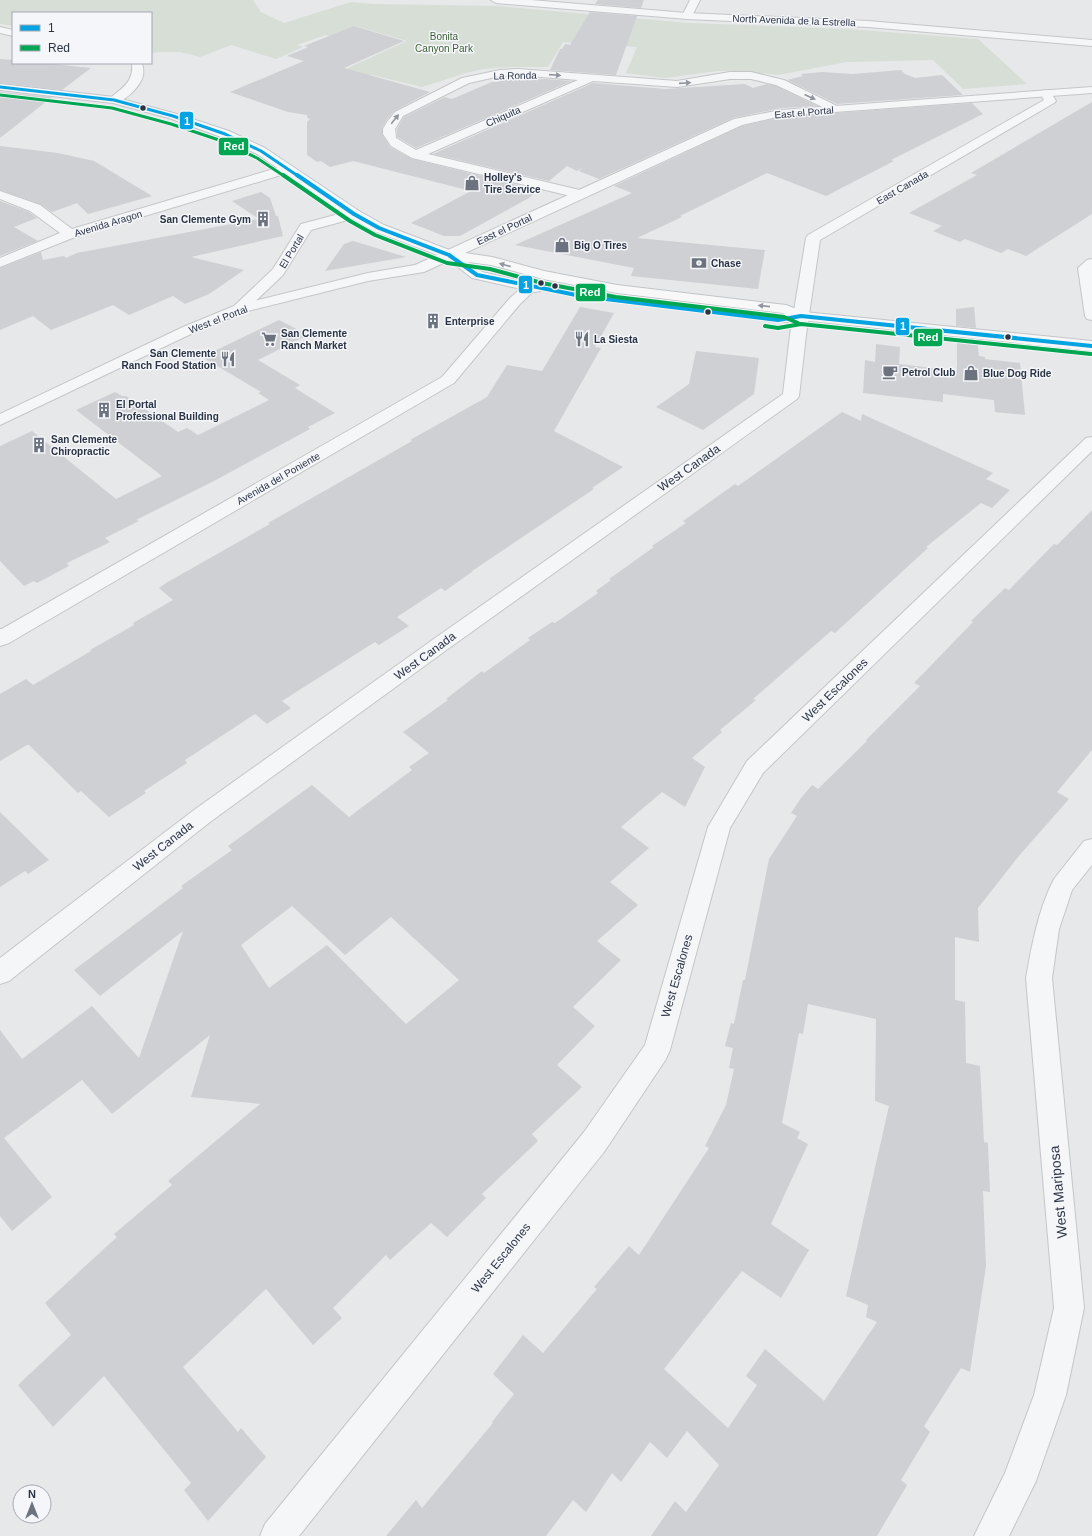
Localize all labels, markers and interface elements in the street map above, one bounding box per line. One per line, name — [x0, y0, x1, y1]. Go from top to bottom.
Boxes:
legend — [12, 12, 152, 64]
street label: North Avenida de la Estrella — [732, 13, 856, 28]
text: 1 — [48, 21, 55, 35]
park label: Bonita Canyon Park — [415, 31, 474, 54]
text: Red — [48, 41, 70, 55]
street label: La Ronda — [493, 70, 537, 81]
one-way arrow — [549, 72, 561, 79]
one-way arrow — [679, 79, 691, 86]
one-way arrow — [805, 94, 816, 100]
unlabelled marker — [138, 103, 148, 113]
street label: Chiquita — [484, 104, 523, 129]
street label: East el Portal — [774, 104, 834, 121]
line badge: 1 — [179, 111, 194, 130]
one-way arrow — [390, 114, 399, 125]
text: 1 — [184, 115, 190, 127]
line badge: Red — [218, 137, 249, 156]
text: Red — [224, 140, 244, 152]
street label: East Canada — [874, 168, 930, 207]
place label: Holley's Tire Service — [484, 172, 541, 195]
shop icon: Holley's Tire Service — [463, 174, 481, 192]
street label: Avenida Aragon — [73, 208, 143, 239]
building icon: San Clemente Gym — [254, 210, 272, 228]
street label: East el Portal — [475, 212, 533, 247]
place label: San Clemente Gym — [160, 214, 251, 225]
street label: El Portal — [277, 232, 306, 270]
shop icon: Big O Tires — [553, 236, 571, 254]
place label: Big O Tires — [574, 240, 628, 251]
bank icon: Chase — [690, 254, 708, 272]
place label: Chase — [711, 258, 741, 269]
one-way arrow — [499, 262, 511, 268]
line badge: 1 — [518, 275, 533, 294]
unlabelled marker — [536, 278, 546, 288]
text: 1 — [523, 279, 529, 291]
unlabelled marker — [550, 281, 560, 291]
line badge: Red — [575, 283, 606, 302]
text: Red — [580, 286, 600, 298]
street label: West el Portal — [187, 303, 249, 336]
one-way arrow — [758, 303, 770, 309]
unlabelled marker — [703, 307, 713, 317]
building icon: Enterprise — [424, 312, 442, 330]
place label: Enterprise — [445, 316, 495, 327]
line badge: 1 — [895, 317, 910, 336]
text: 1 — [900, 320, 906, 332]
place label: San Clemente Ranch Market — [281, 328, 348, 351]
line badge: Red — [913, 328, 943, 347]
supermarket icon: San Clemente Ranch Market — [260, 330, 278, 348]
restaurant icon: La Siesta — [573, 330, 591, 348]
text: Red — [918, 331, 938, 343]
unlabelled marker — [1003, 332, 1013, 342]
place label: La Siesta — [594, 334, 638, 345]
place label: San Clemente Ranch Food Station — [122, 348, 216, 371]
restaurant icon: San Clemente Ranch Food Station — [219, 350, 237, 368]
cafe icon: Petrol Club — [881, 363, 899, 381]
shop icon: Blue Dog Ride — [962, 364, 980, 382]
place label: Petrol Club — [902, 367, 955, 378]
place label: Blue Dog Ride — [983, 368, 1052, 379]
place label: El Portal Professional Building — [116, 399, 219, 422]
building icon: El Portal Professional Building — [95, 401, 113, 419]
place label: San Clemente Chiropractic — [51, 434, 118, 457]
building icon: San Clemente Chiropractic — [30, 436, 48, 454]
street label: West Canada — [655, 441, 723, 495]
street label: Avenida del Poniente — [235, 450, 322, 507]
street label: West Canada — [392, 629, 459, 683]
street label: West Escalones — [799, 655, 871, 725]
street label: West Canada — [130, 818, 196, 874]
street label: West Escalones — [658, 933, 696, 1019]
street label: West Mariposa — [1046, 1145, 1070, 1239]
street label: West Escalones — [469, 1220, 533, 1296]
north arrow — [12, 1484, 52, 1524]
text: N — [28, 1488, 36, 1500]

